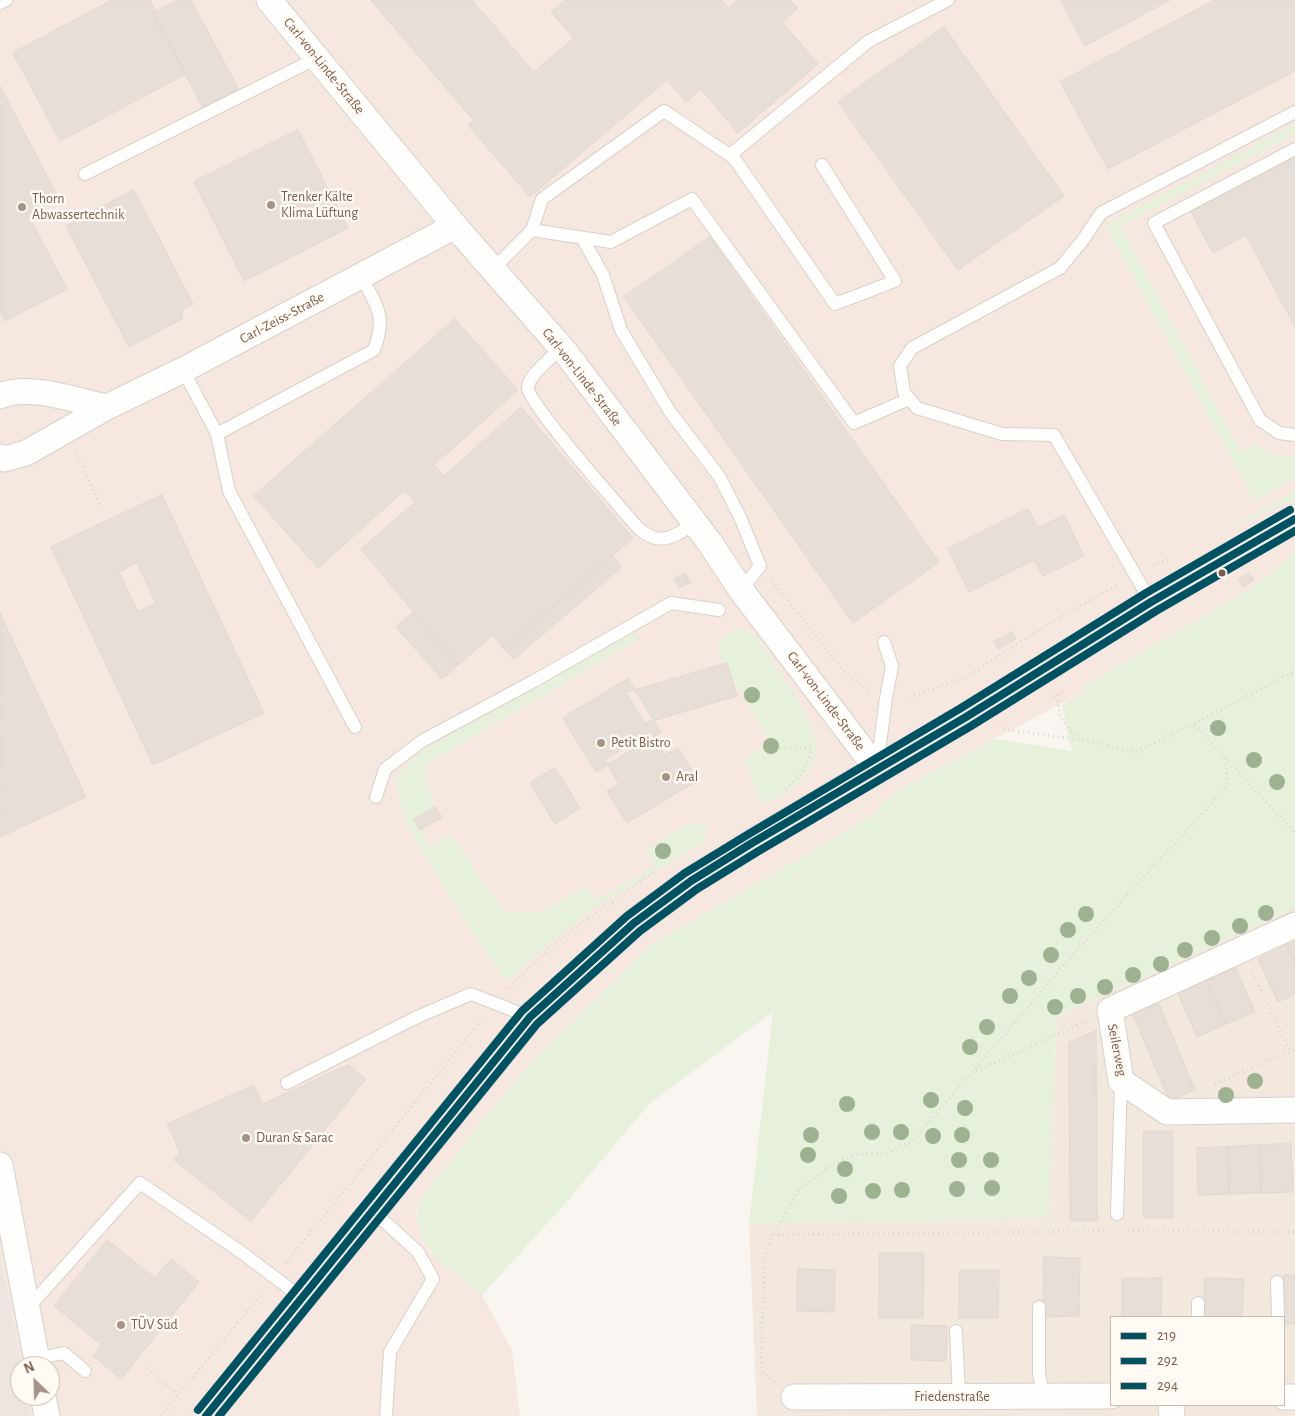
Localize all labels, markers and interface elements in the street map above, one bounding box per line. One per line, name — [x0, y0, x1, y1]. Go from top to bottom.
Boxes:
street label: Carl-von-Linde-Straße — [280, 14, 368, 118]
place label: Trenker Kälte Klima Lüftung — [281, 189, 358, 222]
place label: Thorn Abwassertechnik — [32, 191, 124, 223]
marker: Trenker Kälte Klima Lüftung — [265, 199, 277, 211]
marker: Thorn Abwassertechnik — [16, 201, 28, 213]
street label: Carl-Zeiss-Straße — [237, 289, 327, 347]
street label: Carl-von-Linde-Straße — [539, 325, 625, 429]
unlabelled marker — [1217, 568, 1227, 578]
street label: Carl-von-Linde-Straße — [783, 648, 869, 754]
place label: Petit Bistro — [611, 735, 671, 751]
marker: Petit Bistro — [595, 737, 607, 749]
place label: Aral — [676, 769, 698, 785]
marker: Aral — [660, 771, 672, 783]
street label: Seilerweg — [1104, 1022, 1130, 1078]
place label: Duran & Sarac — [256, 1130, 333, 1146]
marker: Duran & Sarac — [240, 1132, 252, 1144]
legend — [1110, 1316, 1285, 1406]
place label: TÜV Süd — [131, 1317, 178, 1333]
marker: TÜV Süd — [115, 1319, 127, 1331]
text: 219 — [1157, 1328, 1176, 1343]
text: 292 — [1157, 1353, 1178, 1368]
north arrow — [10, 1356, 60, 1406]
text: N — [22, 1360, 37, 1377]
text: 294 — [1157, 1378, 1178, 1393]
street label: Friedenstraße — [914, 1389, 990, 1405]

